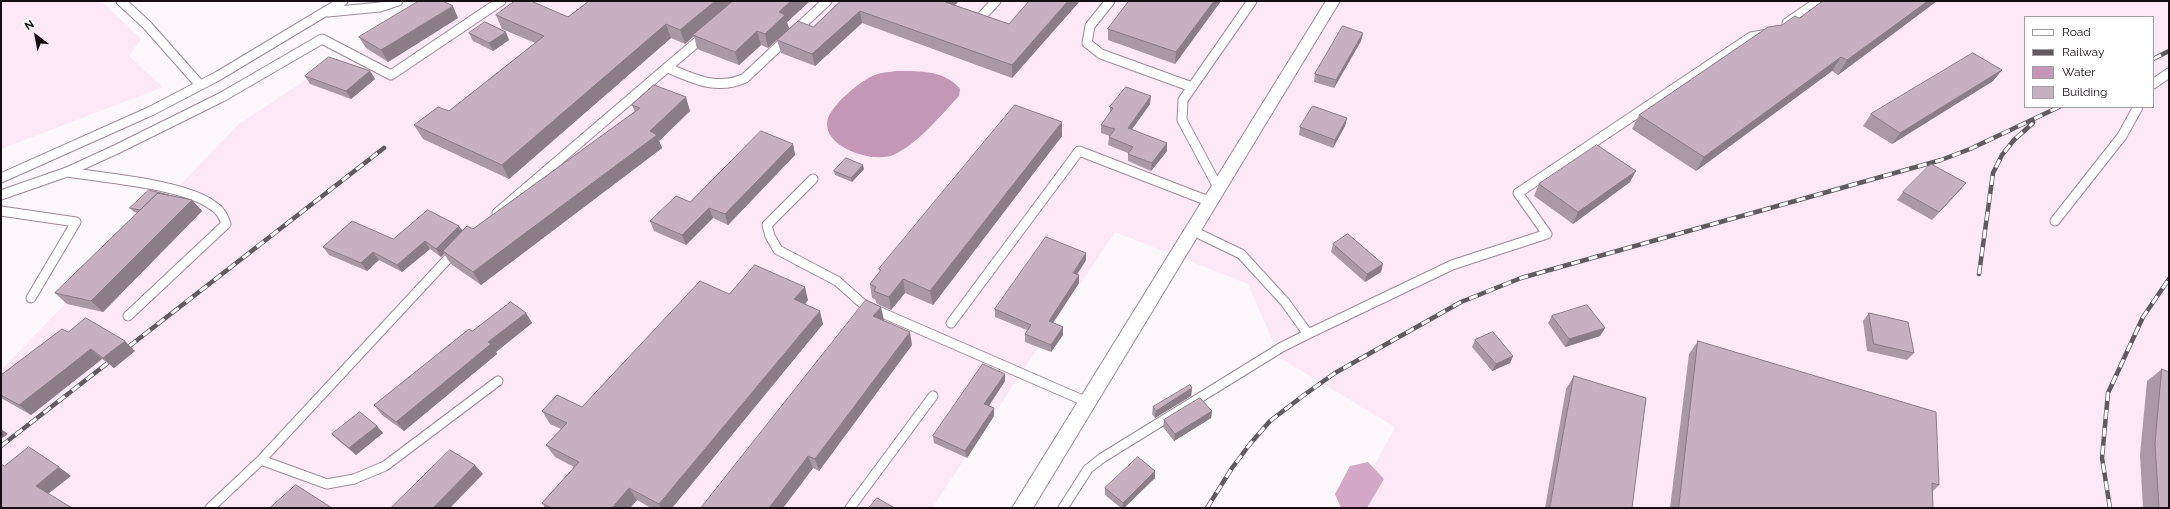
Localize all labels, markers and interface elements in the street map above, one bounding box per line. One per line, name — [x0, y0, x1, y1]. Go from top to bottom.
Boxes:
north arrow — [16, 16, 56, 56]
legend — [2024, 16, 2154, 108]
text: N — [22, 18, 36, 33]
text: Road — [2062, 25, 2091, 39]
text: Railway — [2062, 45, 2104, 59]
text: Water — [2062, 65, 2096, 79]
text: Building — [2062, 85, 2108, 99]

